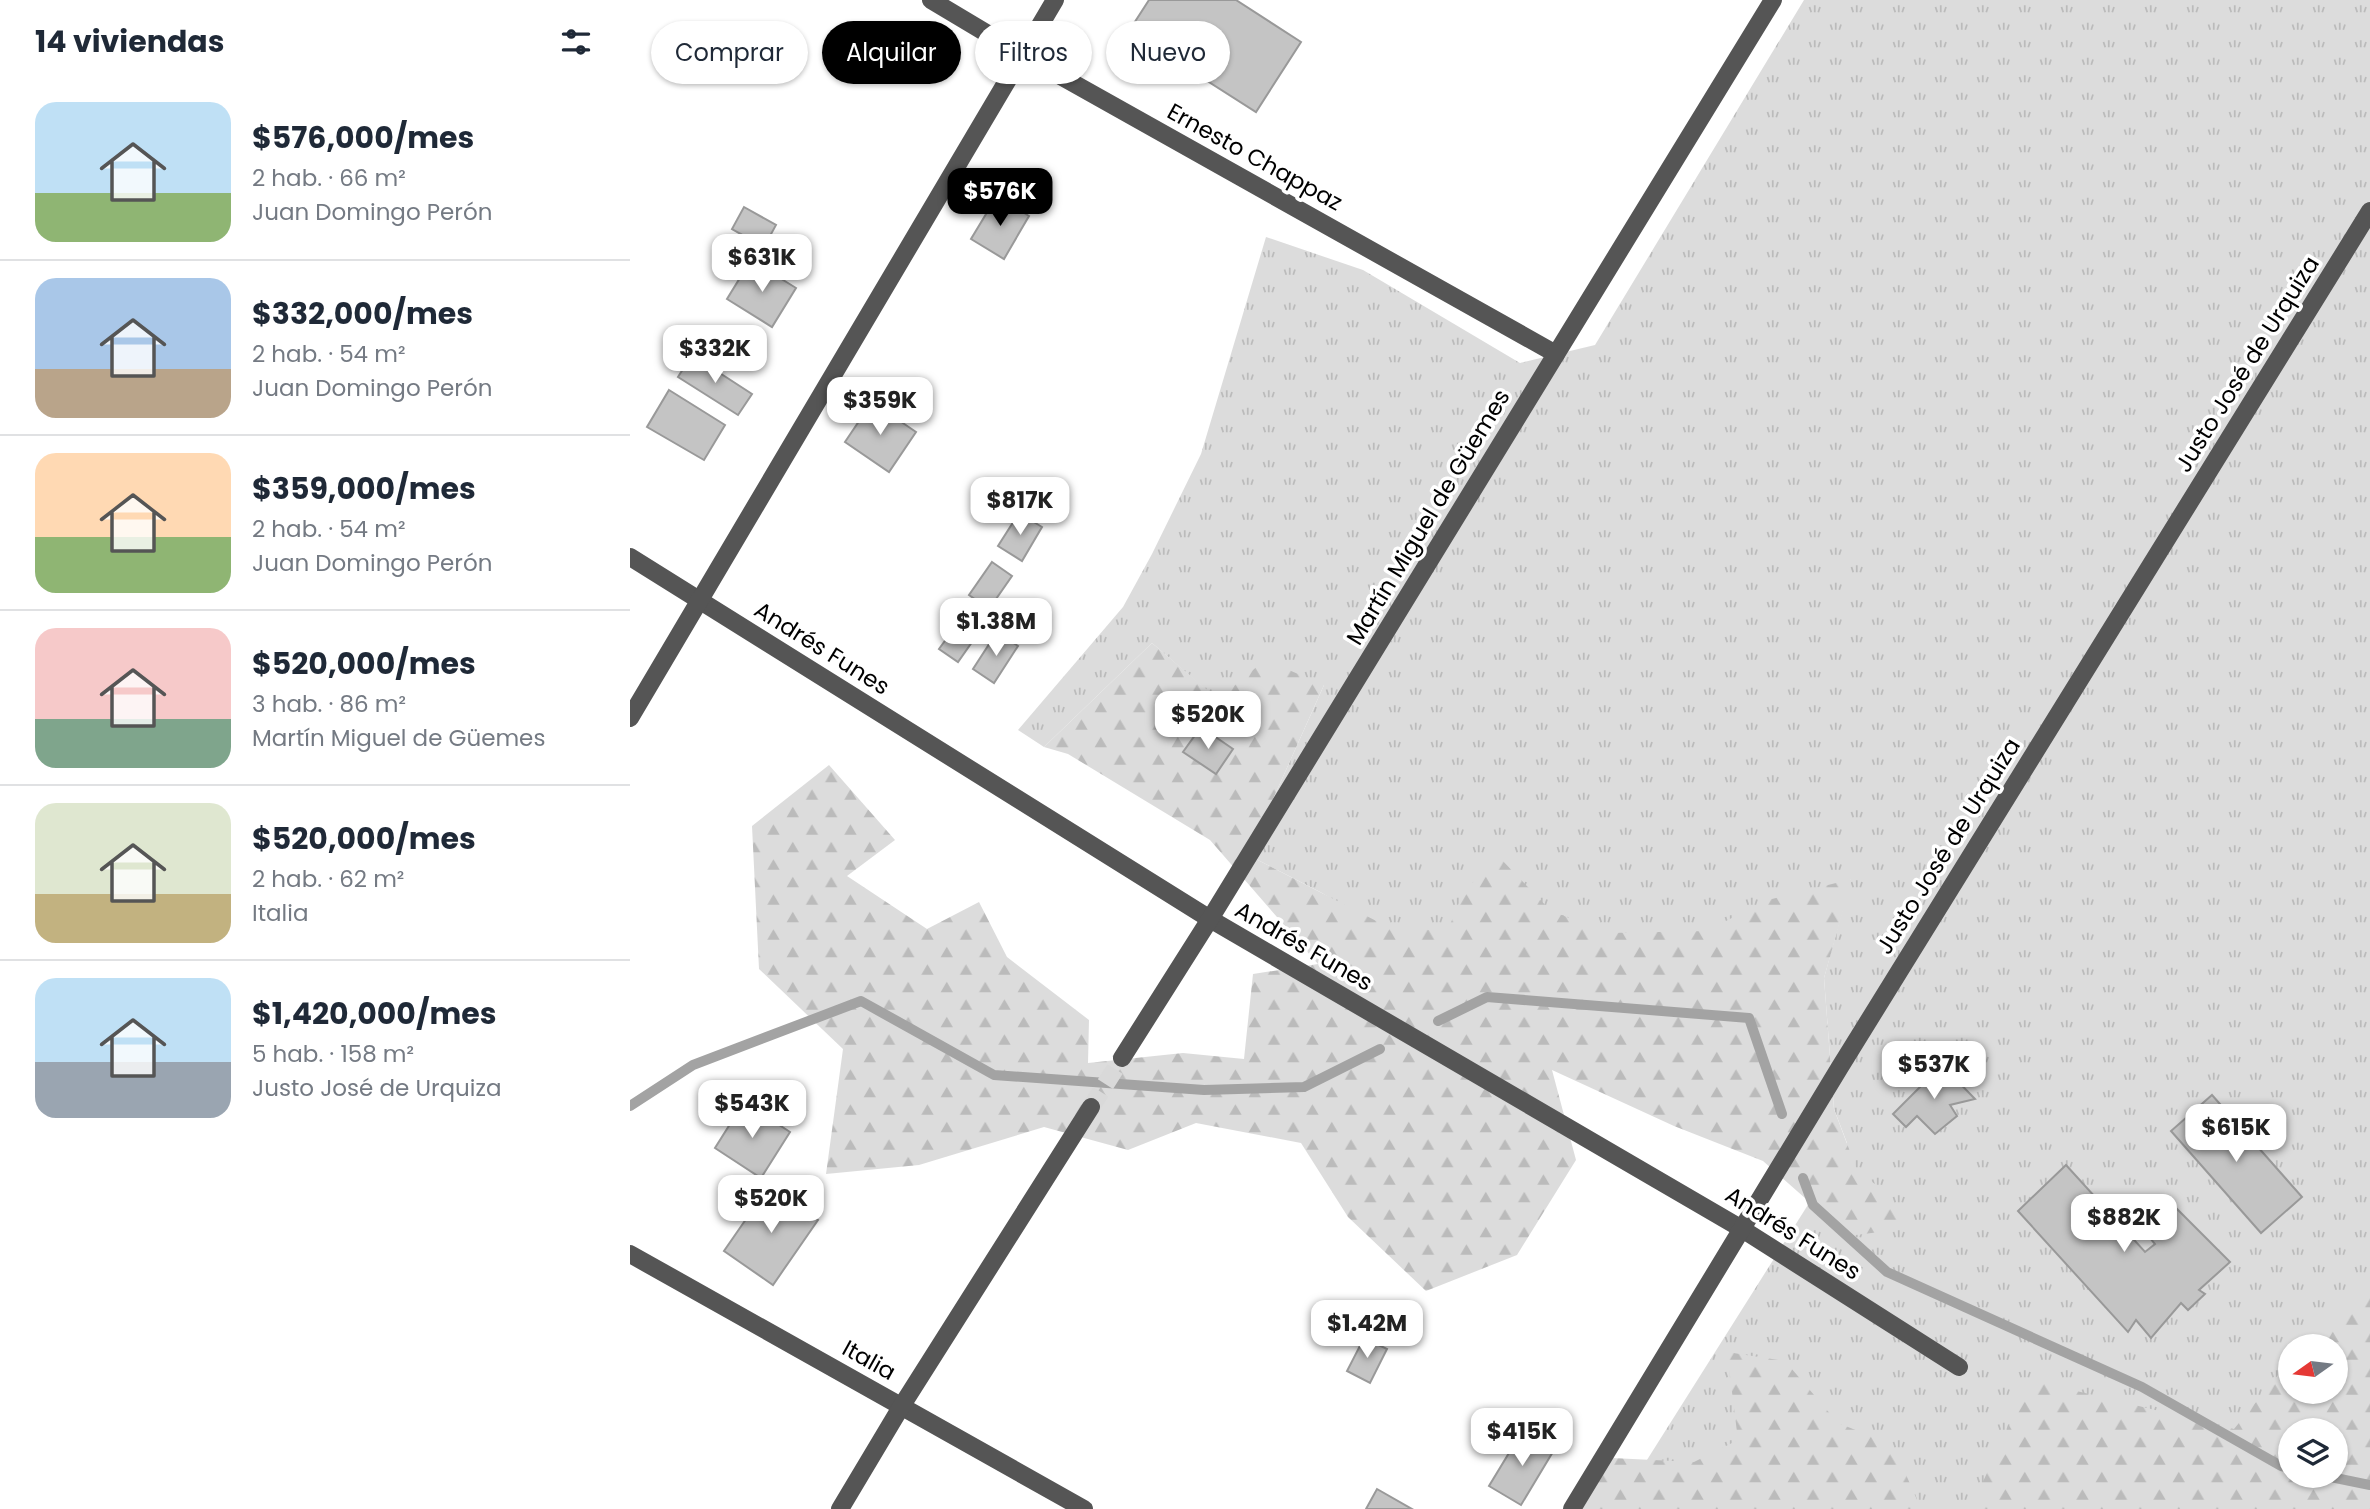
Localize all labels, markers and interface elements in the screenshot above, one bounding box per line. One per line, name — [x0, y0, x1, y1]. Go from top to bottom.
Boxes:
text: 14 viviendas — [35, 20, 224, 63]
chip: Comprar — [651, 21, 808, 84]
chip: Alquilar — [822, 21, 961, 84]
chip: Filtros — [975, 21, 1092, 84]
chip: Nuevo — [1106, 21, 1230, 84]
icon: filters — [557, 23, 595, 61]
street label: Ernesto Chappaz — [1162, 96, 1348, 218]
text: $576,000/mes — [252, 116, 474, 159]
icon: home — [91, 130, 175, 214]
text: 2 hab. · 66 m² — [252, 162, 406, 194]
pin: $576K — [951, 168, 1049, 228]
text: $576K — [963, 175, 1037, 207]
text: Juan Domingo Perón — [252, 196, 492, 228]
pin: $631K — [713, 234, 811, 294]
text: $631K — [728, 241, 796, 273]
street label: Justo José de Urquiza — [2167, 250, 2327, 478]
text: $332,000/mes — [252, 292, 473, 335]
icon: home — [91, 306, 175, 390]
pin: $332K — [666, 326, 764, 385]
text: $332K — [679, 332, 751, 364]
text: 2 hab. · 54 m² — [252, 338, 406, 370]
text: Juan Domingo Perón — [252, 372, 492, 404]
pin: $359K — [831, 378, 929, 437]
street label: Martín Miguel de Güemes — [1339, 383, 1517, 651]
text: $359K — [843, 384, 917, 416]
text: $359,000/mes — [252, 467, 476, 510]
pin: $817K — [971, 477, 1069, 537]
icon: home — [91, 481, 175, 565]
text: $817K — [986, 484, 1054, 516]
text: 2 hab. · 54 m² — [252, 513, 406, 545]
text: Juan Domingo Perón — [252, 547, 492, 579]
street label: Andrés Funes — [748, 594, 896, 702]
pin: $1.38M — [939, 598, 1053, 658]
text: $1.38M — [956, 605, 1036, 637]
text: $520,000/mes — [252, 642, 476, 685]
icon: home — [91, 656, 175, 740]
text: 3 hab. · 86 m² — [252, 688, 406, 720]
pin: $520K — [1159, 692, 1257, 751]
text: $520K — [1171, 698, 1245, 730]
text: Martín Miguel de Güemes — [252, 722, 545, 754]
street label: Justo José de Urquiza — [1868, 732, 2028, 960]
text: $520,000/mes — [252, 817, 476, 860]
icon: home — [91, 831, 175, 915]
text: 2 hab. · 62 m² — [252, 863, 404, 895]
street label: Andrés Funes — [1229, 894, 1379, 998]
text: Italia — [252, 897, 308, 929]
text: $1,420,000/mes — [252, 992, 497, 1035]
icon: home — [91, 1006, 175, 1090]
text: 5 hab. · 158 m² — [252, 1038, 414, 1070]
pin: $537K — [1885, 1042, 1983, 1101]
text: $537K — [1898, 1048, 1970, 1080]
text: Justo José de Urquiza — [252, 1072, 501, 1104]
pin: $543K — [703, 1080, 801, 1140]
text: $543K — [714, 1087, 790, 1119]
pin: $615K — [2187, 1104, 2285, 1164]
text: $615K — [2201, 1111, 2271, 1143]
pin: $520K — [722, 1176, 820, 1235]
street label: Andrés Funes — [1719, 1179, 1867, 1287]
text: $520K — [734, 1182, 808, 1214]
pin: $882K — [2075, 1194, 2173, 1254]
text: $882K — [2087, 1201, 2161, 1233]
pin: $1.42M — [1310, 1300, 1424, 1360]
text: $1.42M — [1327, 1307, 1407, 1339]
street label: Italia — [837, 1332, 901, 1388]
north arrow — [2278, 1334, 2348, 1404]
map controls — [2278, 1334, 2348, 1488]
pin: $415K — [1473, 1408, 1571, 1468]
text: $415K — [1487, 1415, 1557, 1447]
button: layers — [2278, 1418, 2348, 1488]

